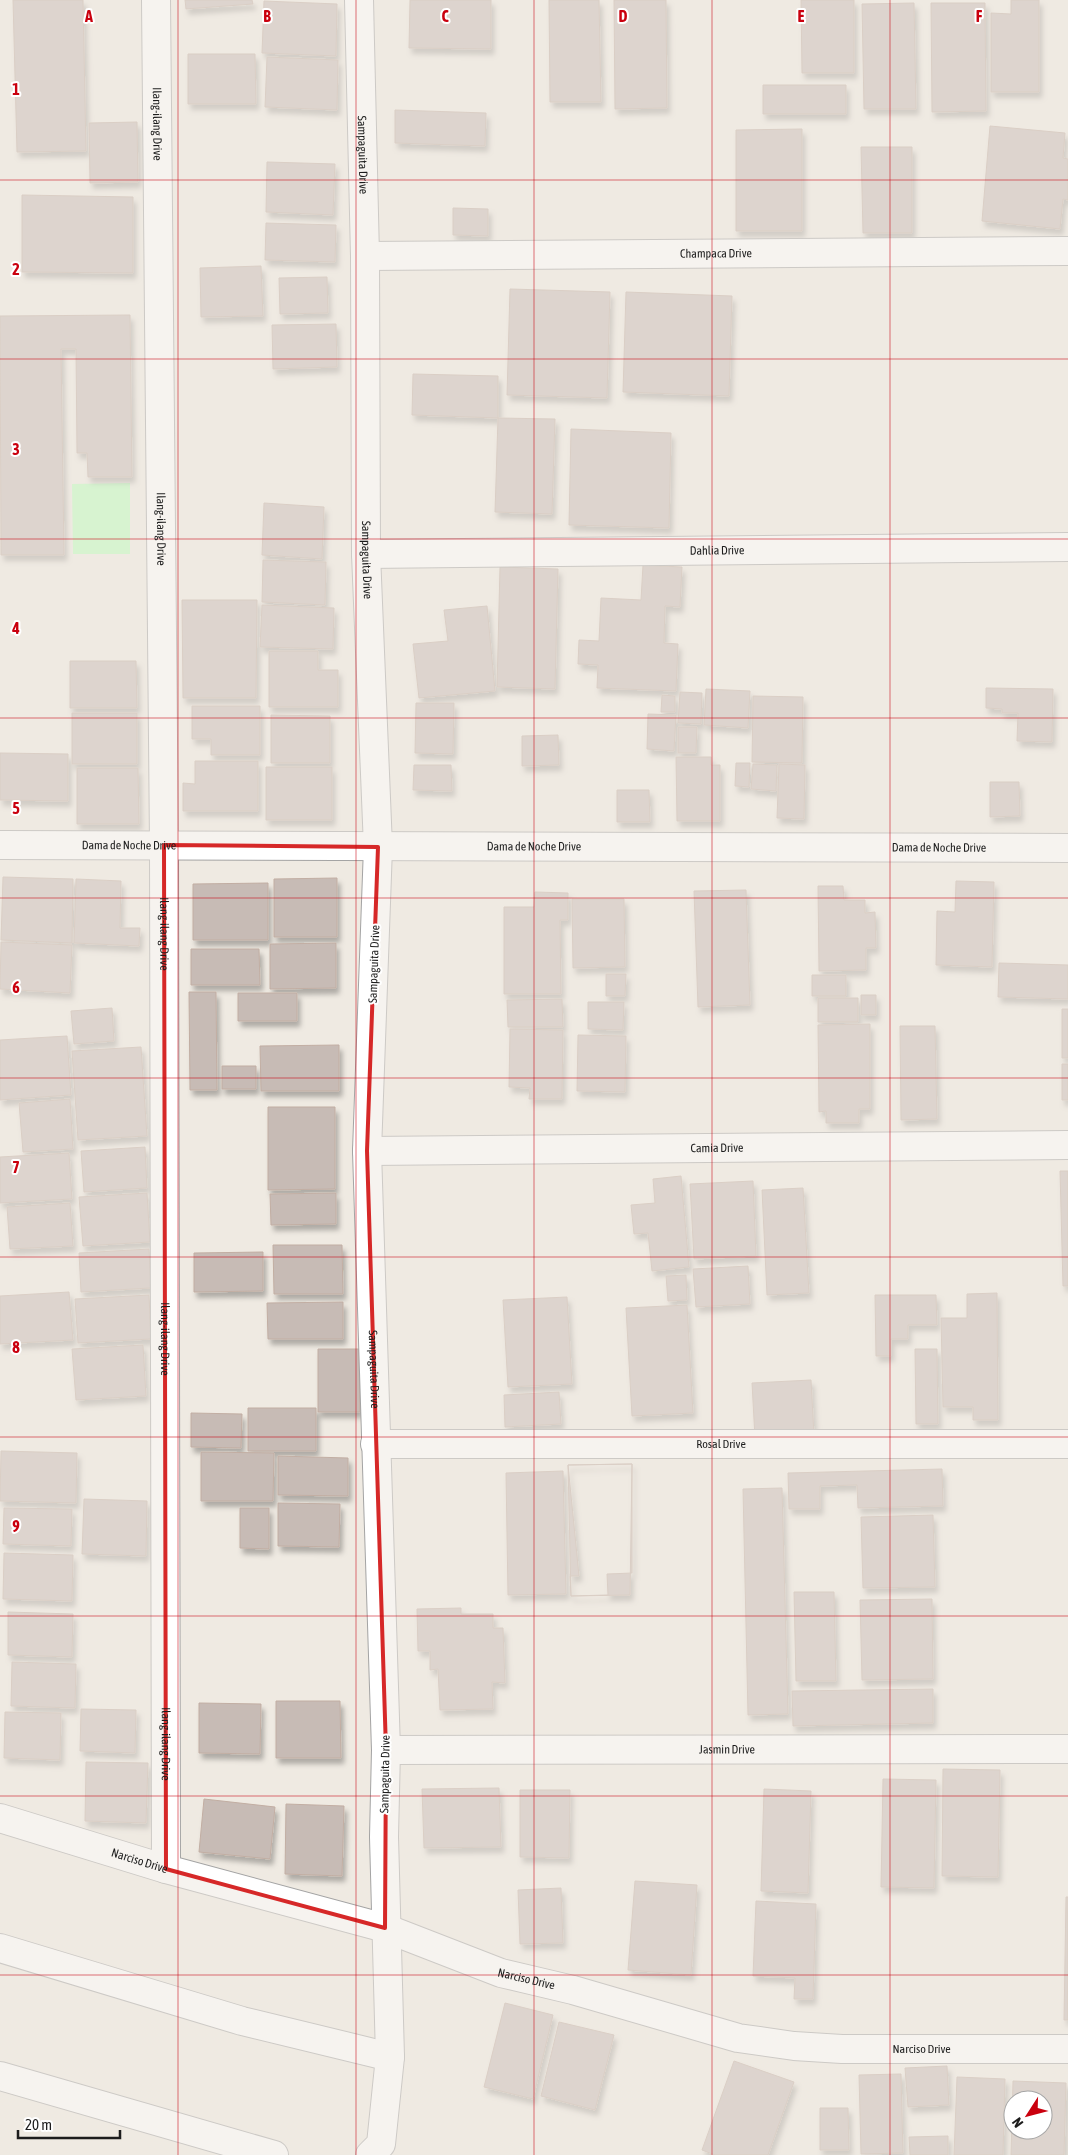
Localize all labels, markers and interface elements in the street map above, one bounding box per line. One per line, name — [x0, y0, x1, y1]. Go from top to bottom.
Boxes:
text: A — [84, 7, 93, 25]
text: B — [263, 7, 271, 25]
text: C — [441, 7, 449, 25]
text: D — [619, 7, 628, 25]
text: E — [798, 7, 805, 25]
text: F — [976, 7, 983, 25]
text: 1 — [12, 80, 20, 98]
street label: Ilang-ilang Drive — [150, 87, 165, 161]
street label: Sampaguita Drive — [355, 116, 371, 194]
street label: Champaca Drive — [680, 246, 752, 261]
text: 2 — [12, 260, 20, 278]
text: 3 — [12, 440, 20, 458]
street label: Ilang-ilang Drive — [154, 492, 168, 566]
street label: Sampaguita Drive — [359, 521, 375, 599]
street label: Dahlia Drive — [690, 543, 744, 558]
text: 4 — [11, 619, 20, 637]
text: 5 — [12, 799, 20, 817]
street label: Dama de Noche Drive — [82, 838, 176, 852]
street label: Dama de Noche Drive — [487, 839, 581, 854]
street label: Dama de Noche Drive — [892, 841, 986, 855]
street label: Ilang-ilang Drive — [157, 897, 171, 971]
street label: Sampaguita Drive — [366, 925, 382, 1003]
text: 6 — [12, 978, 20, 996]
street label: Camia Drive — [690, 1141, 744, 1155]
text: 7 — [12, 1158, 20, 1176]
street label: Ilang-ilang Drive — [158, 1302, 172, 1376]
street label: Sampaguita Drive — [366, 1330, 382, 1409]
text: 8 — [12, 1338, 20, 1356]
street label: Rosal Drive — [696, 1437, 746, 1451]
text: 9 — [12, 1517, 20, 1535]
street label: Ilang-ilang Drive — [159, 1707, 173, 1781]
street label: Sampaguita Drive — [377, 1735, 393, 1813]
street label: Jasmin Drive — [699, 1742, 755, 1757]
street label: Narciso Drive — [110, 1846, 169, 1876]
street label: Narciso Drive — [496, 1965, 556, 1993]
street label: Narciso Drive — [892, 2042, 951, 2056]
north arrow — [1003, 2090, 1053, 2140]
scale bar — [18, 2108, 120, 2140]
text: N — [1009, 2115, 1026, 2131]
text: 20 m — [25, 2116, 52, 2133]

